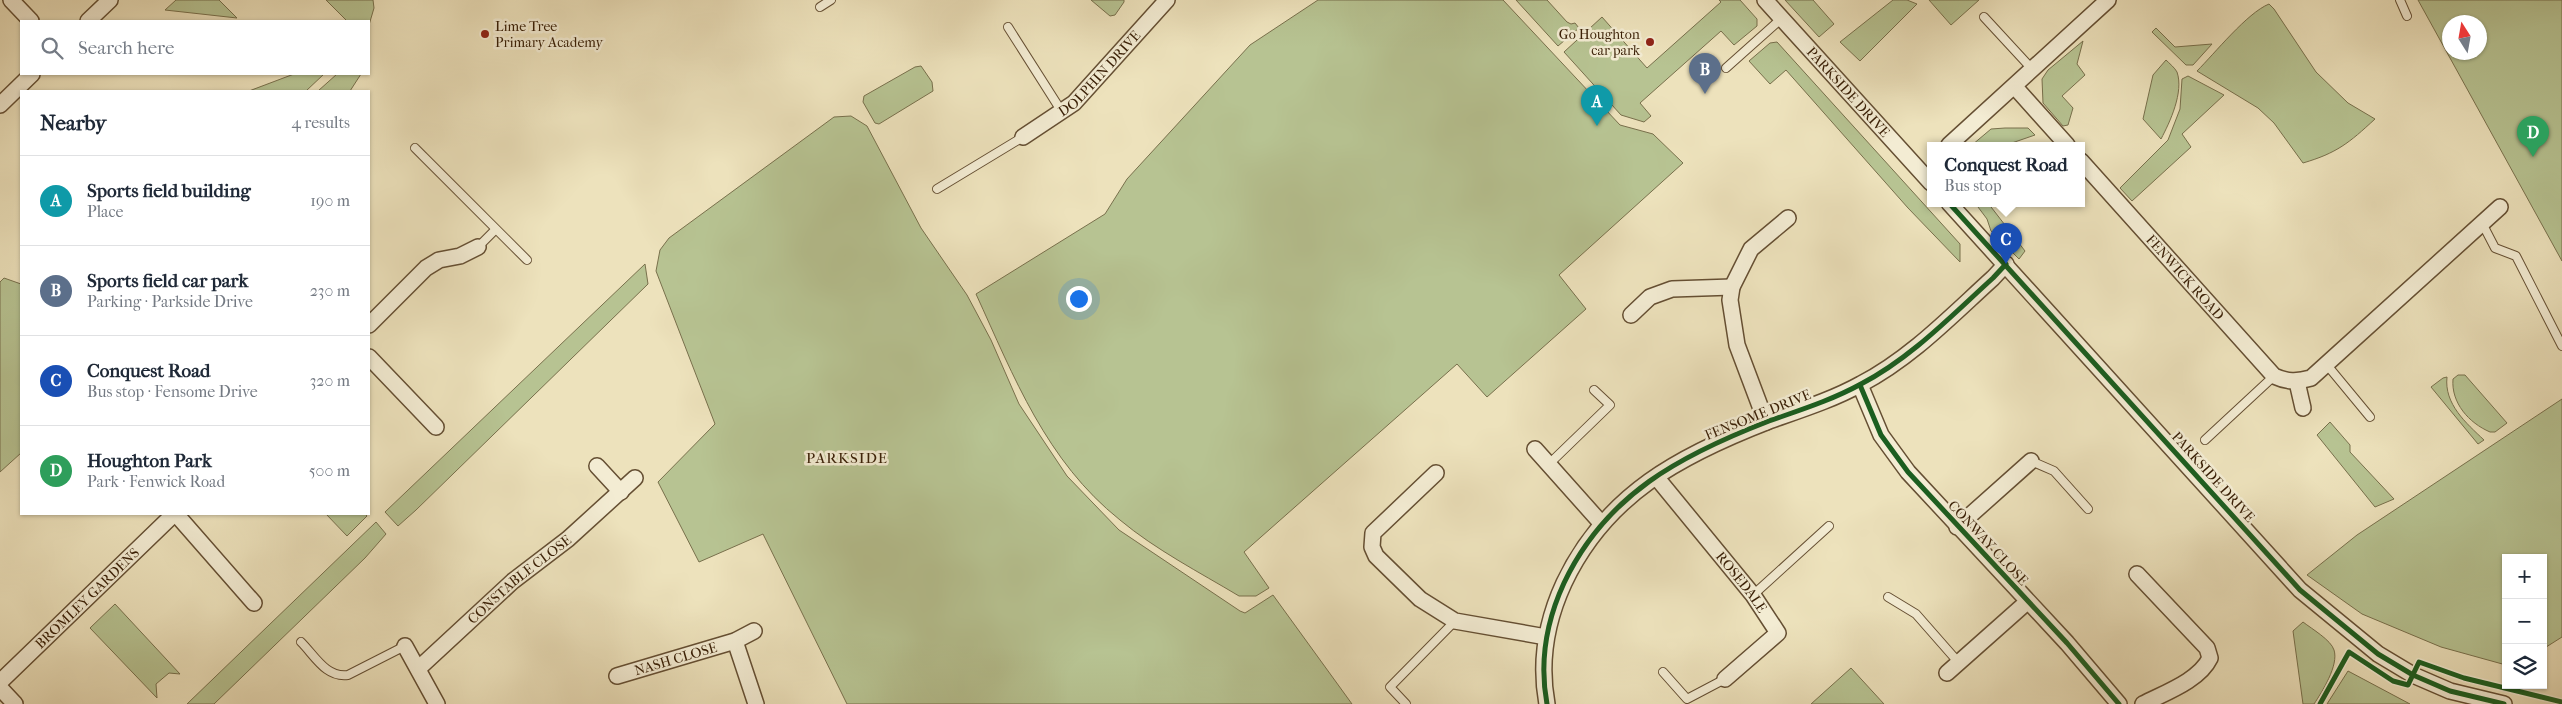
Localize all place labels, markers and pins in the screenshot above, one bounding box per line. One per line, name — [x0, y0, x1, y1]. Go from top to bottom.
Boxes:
place label: Lime Tree Primary Academy — [495, 18, 604, 51]
place label: Go Houghton car park — [1559, 26, 1641, 59]
marker: Lime Tree Primary Academy — [479, 28, 491, 40]
marker: Go Houghton car park — [1644, 36, 1656, 48]
pin: B — [1689, 53, 1721, 94]
pin: A — [1581, 85, 1613, 126]
pin: D — [2517, 116, 2549, 157]
pin: C — [1990, 223, 2022, 264]

